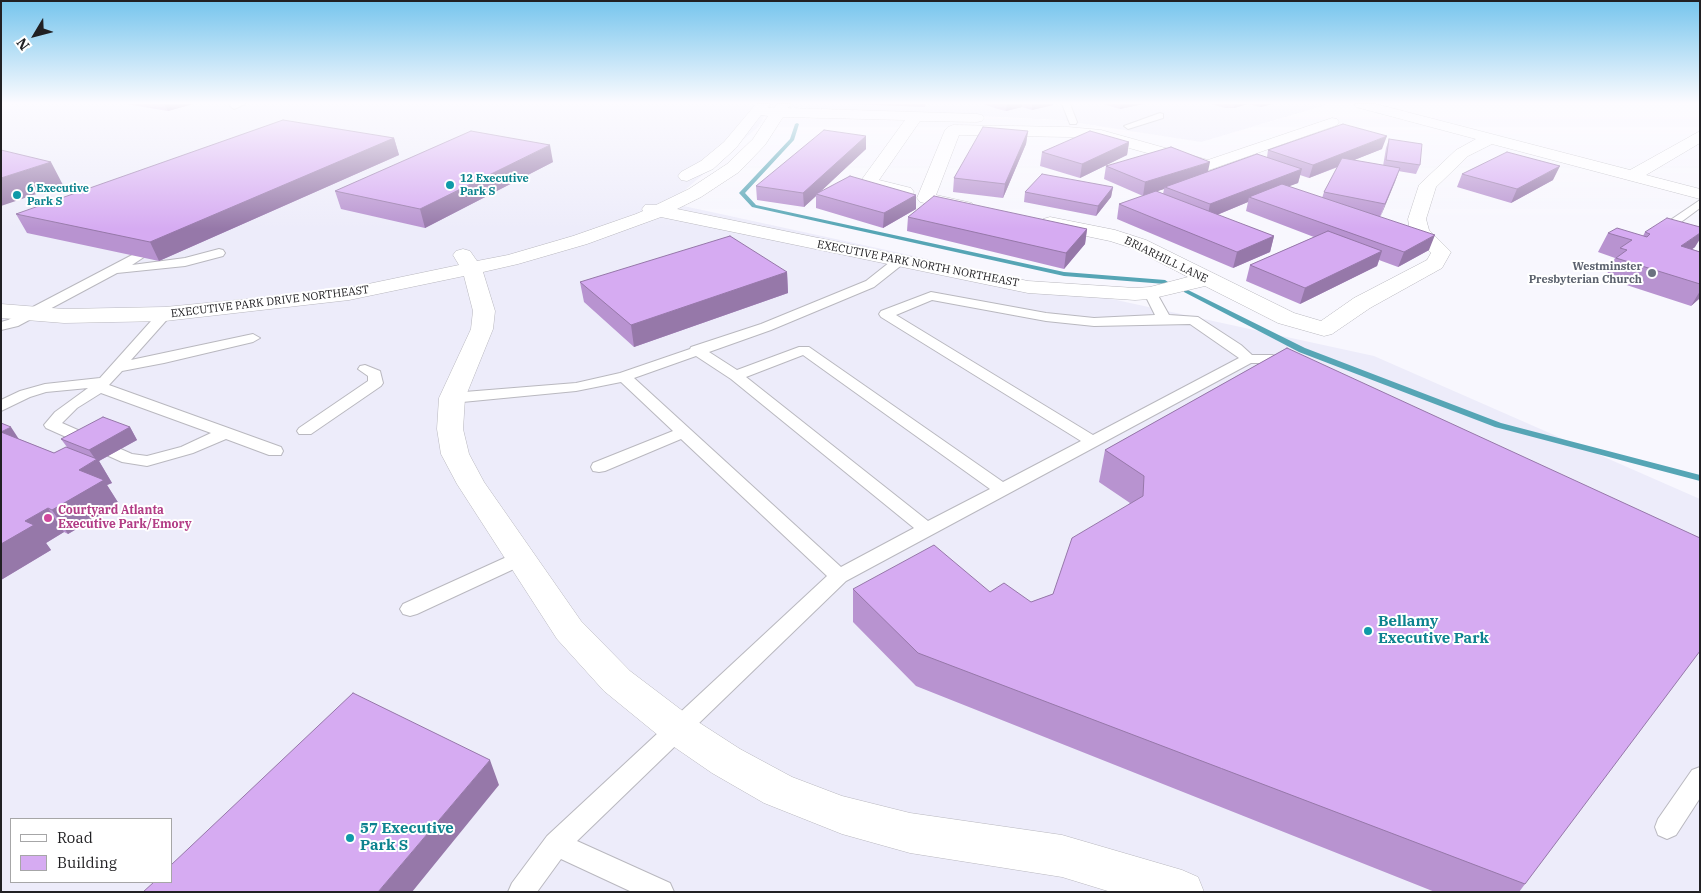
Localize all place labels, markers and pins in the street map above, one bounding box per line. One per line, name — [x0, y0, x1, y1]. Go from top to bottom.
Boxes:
place label: 12 Executive Park S — [460, 172, 529, 198]
marker: 12 Executive Park S — [444, 179, 456, 191]
place label: 6 Executive Park S — [27, 182, 89, 208]
marker: 6 Executive Park S — [11, 189, 23, 201]
place label: Westminster Presbyterian Church — [1529, 260, 1642, 286]
marker: Westminster Presbyterian Church — [1646, 267, 1658, 279]
place label: Courtyard Atlanta Executive Park/Emory — [58, 504, 192, 532]
marker: Courtyard Atlanta Executive Park/Emory — [42, 512, 54, 524]
place label: Bellamy Executive Park — [1378, 613, 1489, 648]
marker: Bellamy Executive Park — [1362, 625, 1374, 637]
place label: 57 Executive Park S — [360, 820, 454, 855]
marker: 57 Executive Park S — [344, 832, 356, 844]

